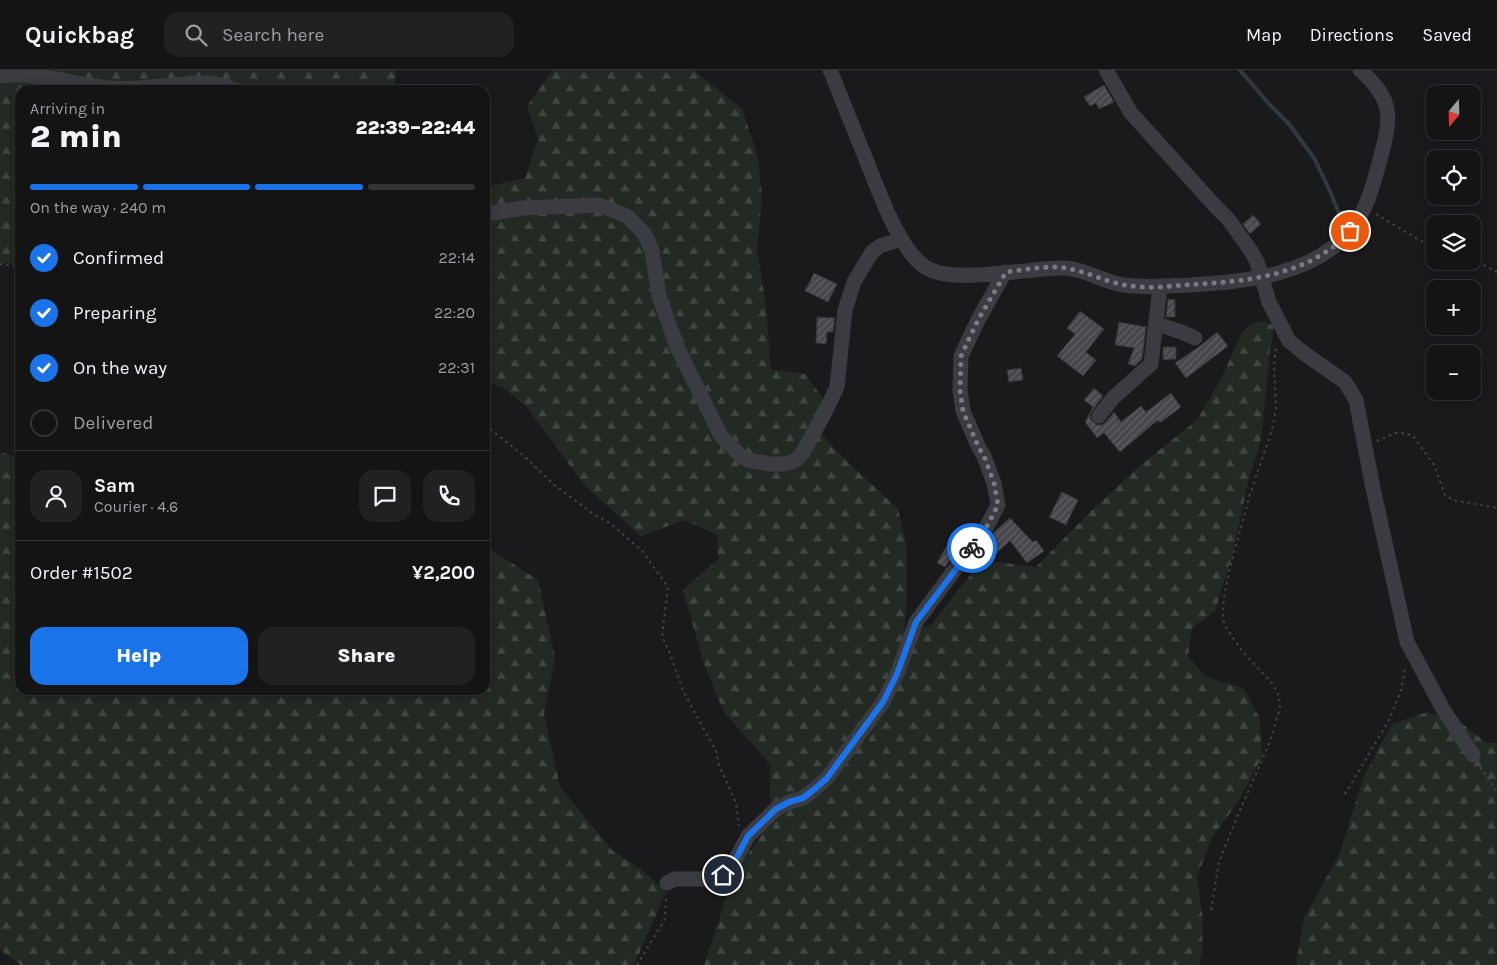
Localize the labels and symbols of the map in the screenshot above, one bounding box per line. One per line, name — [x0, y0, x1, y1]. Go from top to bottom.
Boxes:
north arrow — [1426, 85, 1481, 140]
pin — [1329, 210, 1371, 252]
courier — [947, 523, 997, 573]
pin — [702, 854, 744, 896]

